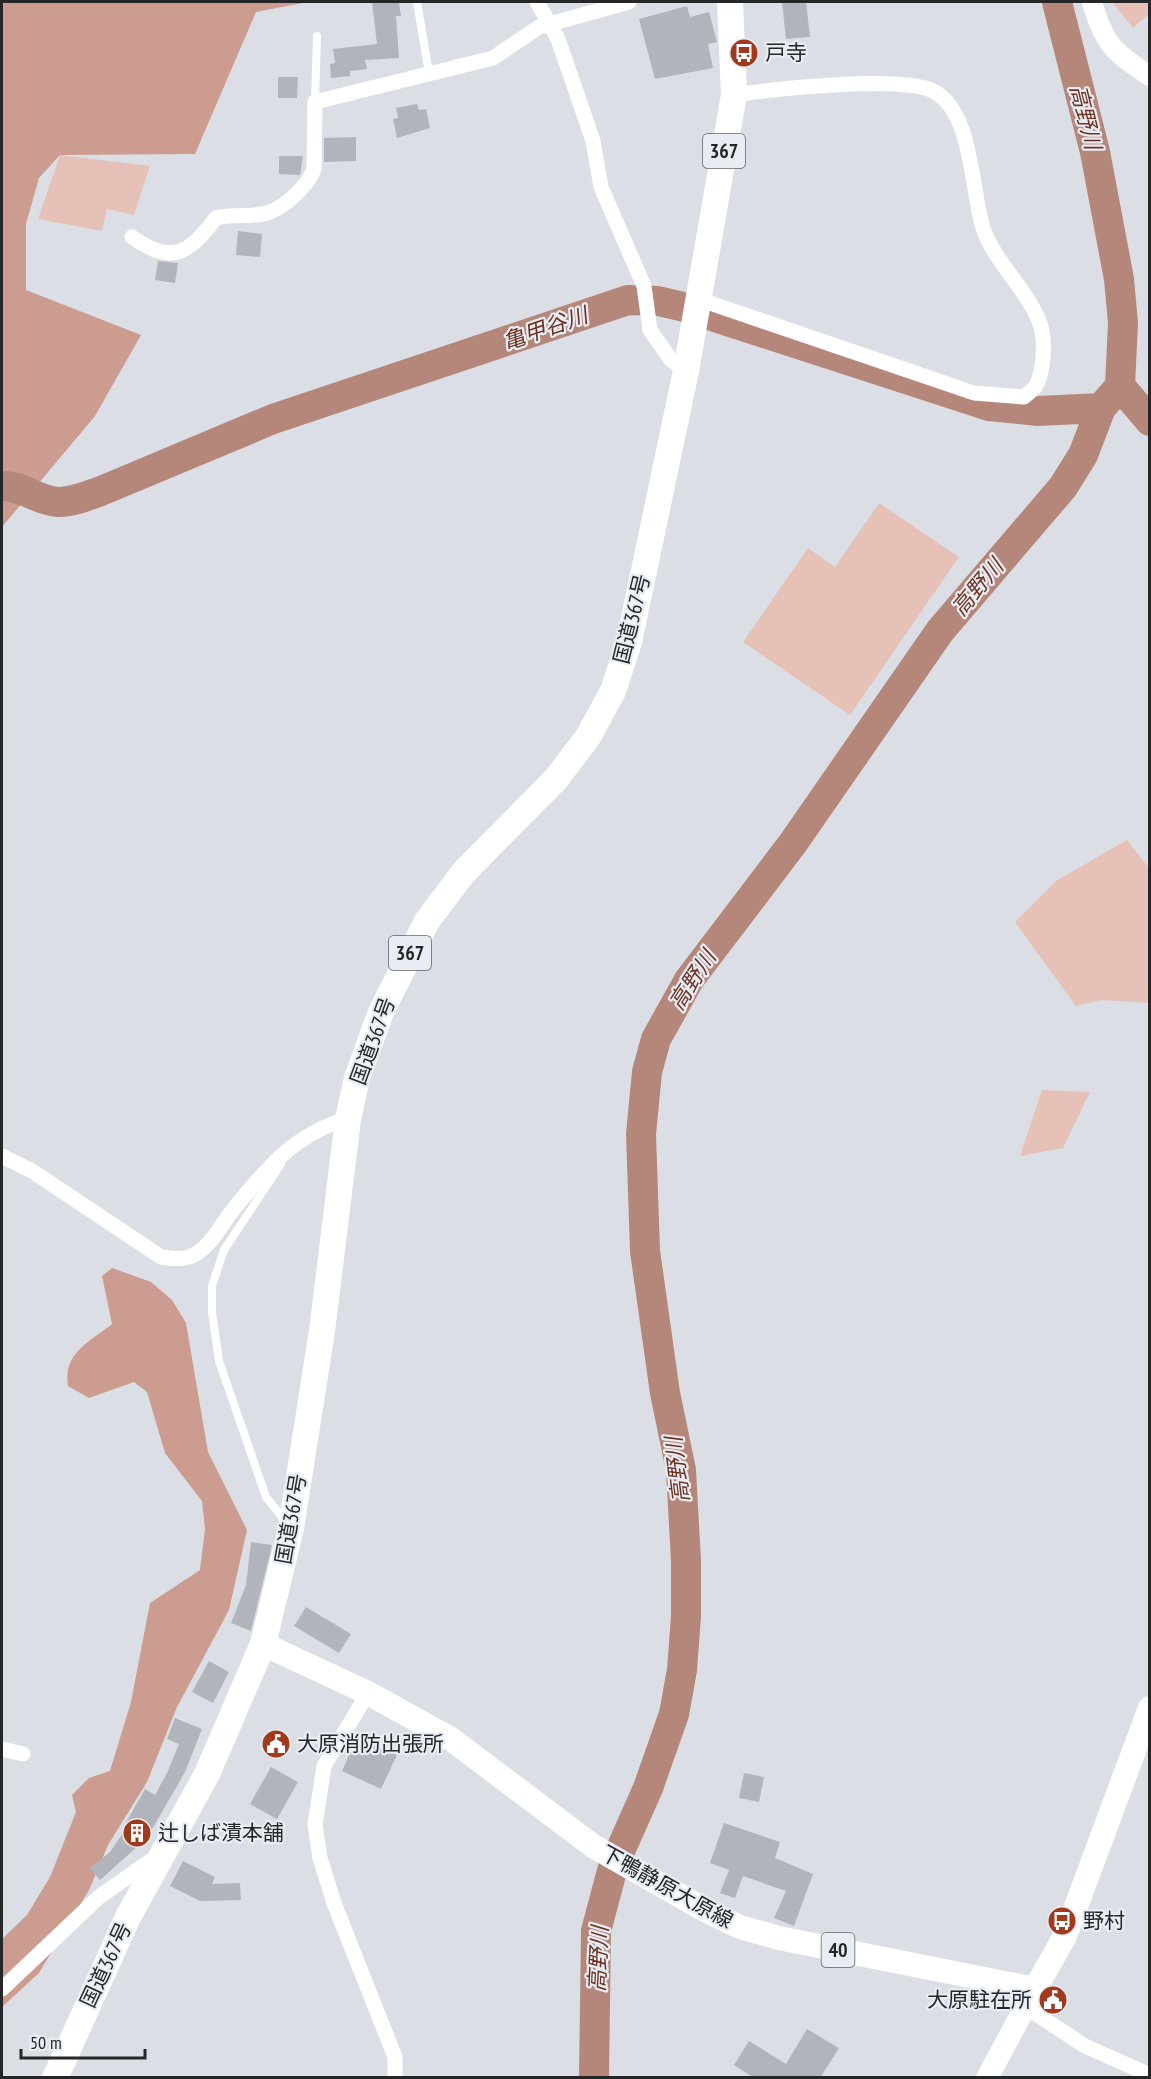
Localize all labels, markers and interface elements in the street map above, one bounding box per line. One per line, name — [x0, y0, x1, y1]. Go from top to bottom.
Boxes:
bus stop icon: 戸寺 — [728, 37, 760, 69]
place label: 戸寺 — [765, 39, 807, 66]
water label: 高野川 — [1064, 82, 1108, 154]
road number: 367 — [703, 134, 745, 168]
water label: 亀甲谷川 — [499, 300, 593, 356]
water label: 高野川 — [945, 551, 1010, 621]
street label: 国道367号 — [607, 571, 656, 666]
road number: 367 — [389, 936, 431, 970]
water label: 高野川 — [662, 943, 723, 1015]
street label: 国道367号 — [344, 993, 401, 1088]
water label: 高野川 — [659, 1434, 695, 1504]
street label: 国道367号 — [269, 1472, 312, 1566]
public building icon: 大原消防出張所 — [260, 1728, 292, 1760]
place label: 大原消防出張所 — [297, 1730, 444, 1757]
building icon: 辻しば漬本舗 — [121, 1817, 153, 1849]
place label: 辻しば漬本舗 — [158, 1819, 284, 1846]
street label: 下鴨静原大原線 — [596, 1839, 738, 1934]
bus stop icon: 野村 — [1046, 1905, 1078, 1937]
place label: 野村 — [1083, 1907, 1125, 1934]
street label: 国道367号 — [74, 1918, 137, 2012]
water label: 高野川 — [582, 1923, 614, 1993]
road number: 40 — [822, 1933, 854, 1967]
public building icon: 大原駐在所 — [1037, 1984, 1069, 2016]
place label: 大原駐在所 — [927, 1986, 1032, 2013]
scale bar — [21, 2022, 146, 2060]
text: 50 m — [30, 2031, 62, 2054]

